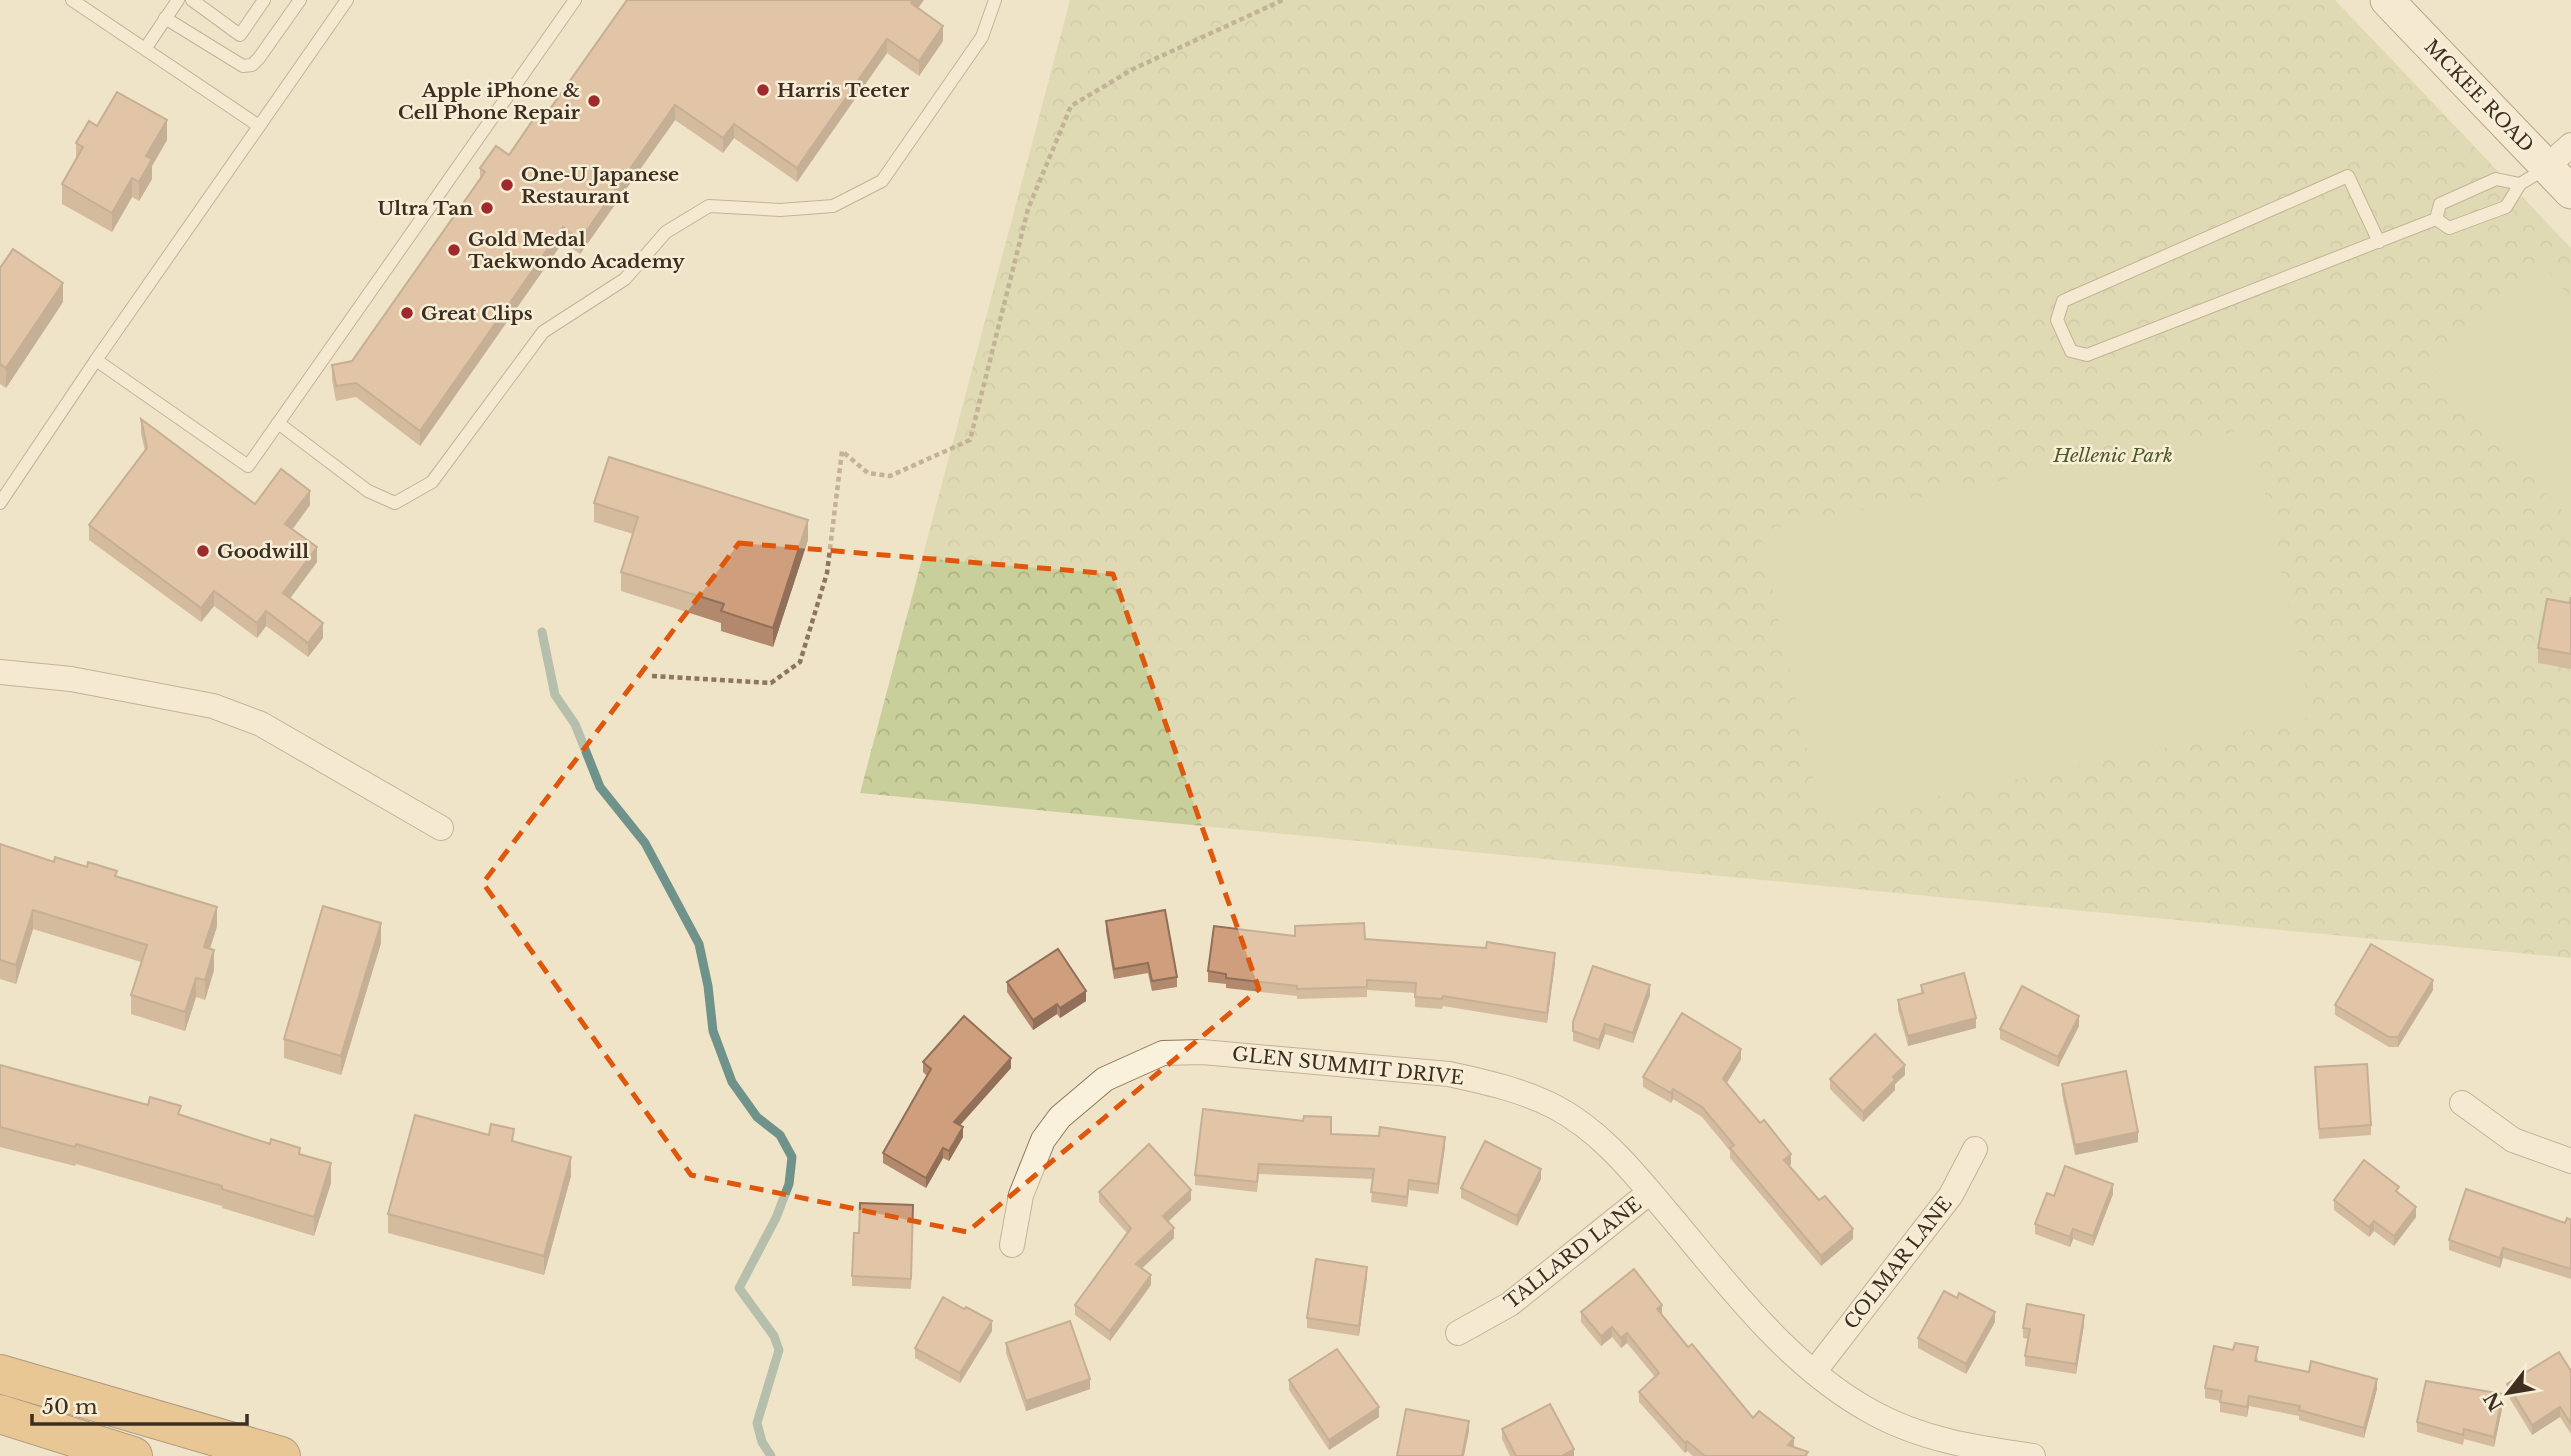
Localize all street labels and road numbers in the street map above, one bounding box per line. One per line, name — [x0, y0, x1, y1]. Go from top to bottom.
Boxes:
street label: MCKEE ROAD — [2420, 35, 2538, 157]
street label: GLEN SUMMIT DRIVE — [1231, 1042, 1465, 1090]
street label: TALLARD LANE — [1500, 1192, 1646, 1314]
street label: COLMAR LANE — [1839, 1192, 1957, 1334]

